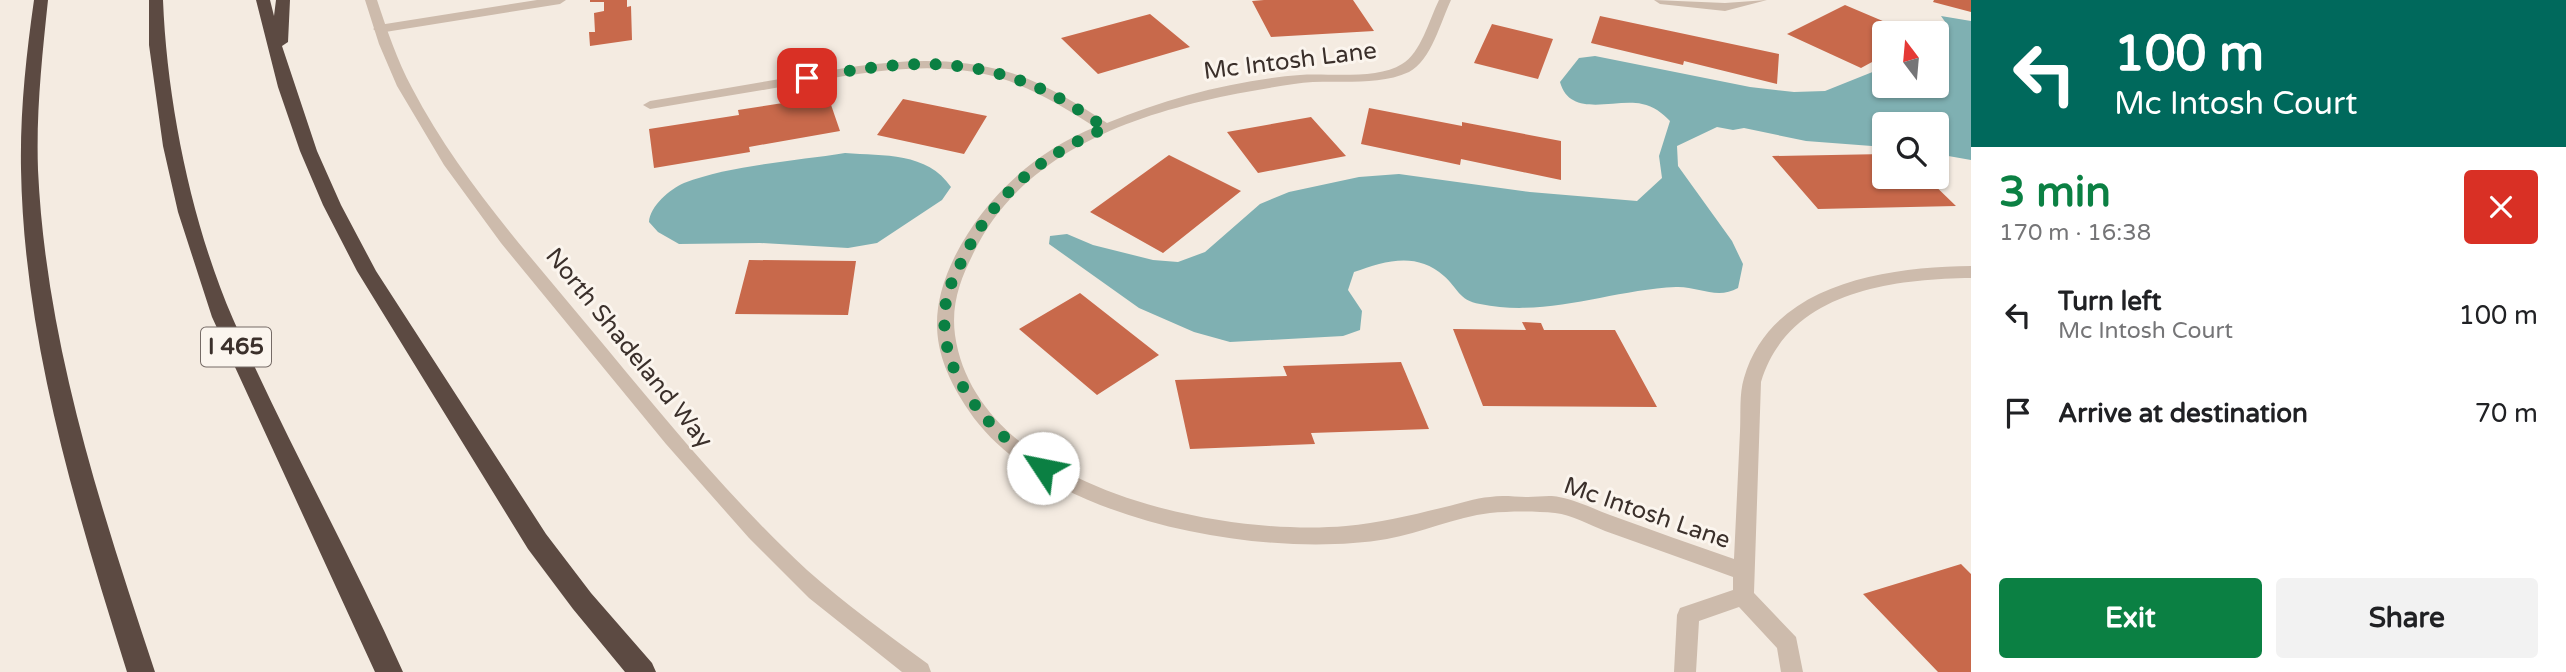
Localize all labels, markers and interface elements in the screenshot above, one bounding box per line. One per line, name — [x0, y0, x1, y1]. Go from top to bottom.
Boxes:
north arrow — [1872, 21, 1950, 98]
map controls — [1872, 21, 1949, 189]
text: 100 m — [2114, 25, 2264, 84]
icon: left — [1999, 28, 2090, 119]
street label: Mc Intosh Lane — [1202, 36, 1378, 86]
pin — [777, 48, 837, 108]
icon: arrive — [788, 59, 826, 97]
text: Mc Intosh Court — [2114, 85, 2358, 123]
button: search — [1872, 112, 1949, 189]
text: 3 min — [1999, 167, 2111, 218]
button: close — [2464, 170, 2538, 244]
text: 170 m · 16:38 — [1999, 219, 2151, 247]
street label: North Shadeland Way — [539, 242, 719, 454]
text: Turn left — [2058, 286, 2161, 317]
icon: left — [1999, 296, 2037, 334]
text: 100 m — [2458, 300, 2538, 331]
text: Mc Intosh Court — [2058, 317, 2233, 345]
road number: I 465 — [201, 328, 271, 366]
icon: arrive — [1999, 394, 2037, 432]
text: Arrive at destination — [2058, 398, 2308, 429]
text: 70 m — [2475, 398, 2538, 429]
position arrow — [1006, 431, 1080, 505]
street label: Mc Intosh Lane — [1560, 471, 1734, 555]
button: Exit — [1999, 578, 2262, 658]
button: Share — [2276, 578, 2538, 658]

